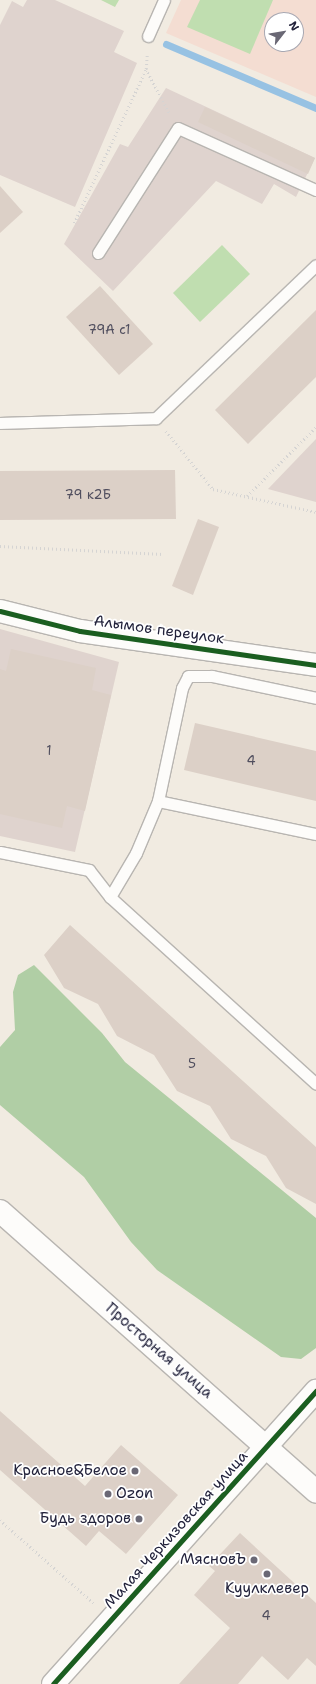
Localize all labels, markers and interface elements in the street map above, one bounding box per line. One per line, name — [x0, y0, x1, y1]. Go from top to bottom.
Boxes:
north arrow — [264, 12, 304, 52]
text: N — [285, 18, 303, 34]
house number: 79А с1 — [88, 322, 130, 338]
house number: 79 к2Б — [65, 487, 111, 503]
street label: Алымов переулок — [93, 612, 225, 648]
house number: 1 — [46, 743, 52, 759]
house number: 4 — [246, 753, 256, 769]
house number: 5 — [188, 1056, 196, 1072]
street label: Просторная улица — [102, 1300, 216, 1402]
street label: Малая Черкизовская улица — [100, 1447, 252, 1613]
place label: Красное&Белое — [13, 1462, 127, 1480]
marker: Красное&Белое — [130, 1466, 140, 1476]
place label: Ozon — [116, 1485, 153, 1503]
marker: Ozon — [103, 1489, 113, 1499]
place label: Будь здоров — [40, 1510, 131, 1528]
marker: Будь здоров — [134, 1514, 144, 1524]
place label: МясновЪ — [180, 1551, 246, 1569]
marker: МясновЪ — [249, 1555, 259, 1565]
marker: Куулклевер — [262, 1569, 272, 1579]
place label: Куулклевер — [225, 1580, 309, 1598]
house number: 4 — [261, 1608, 271, 1624]

